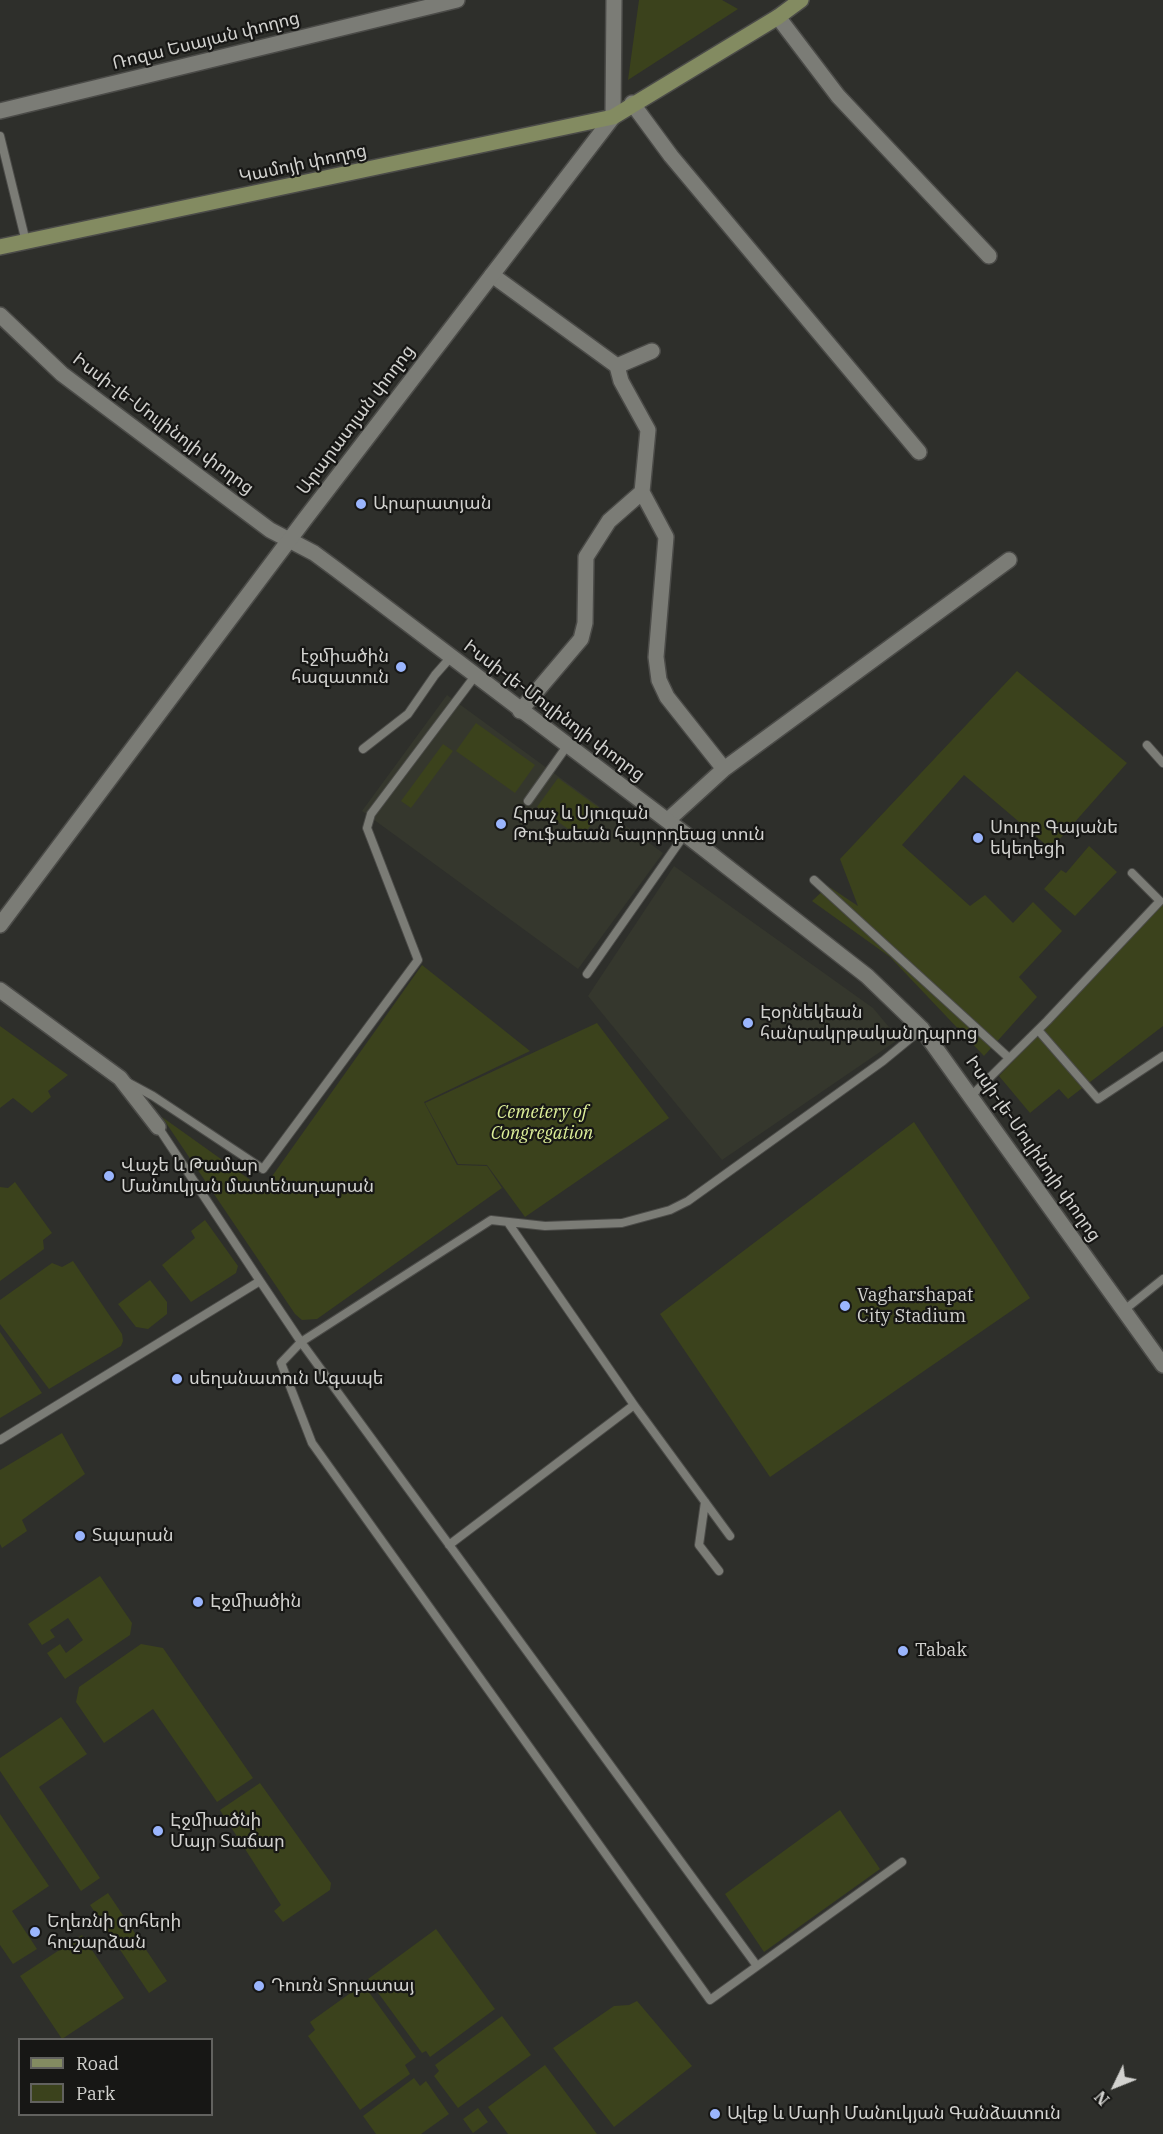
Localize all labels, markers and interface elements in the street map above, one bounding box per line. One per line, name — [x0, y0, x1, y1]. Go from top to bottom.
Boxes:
street label: Ռոզա Եսայան փողոց — [110, 7, 302, 75]
street label: Կամոյի փողոց — [237, 140, 369, 188]
street label: Արարատյան փողոց — [293, 341, 419, 499]
street label: Իսսի-լե-Մուլինոյի փողոց — [68, 349, 258, 499]
place label: Արարատյան — [373, 493, 491, 515]
marker: Արարատյան — [354, 497, 368, 511]
street label: Իսսի-լե-Մուլինոյի փողոց — [459, 636, 649, 786]
place label: էջմիածին հազատուն — [291, 646, 389, 688]
marker: էջմիածին հազատուն — [394, 660, 408, 674]
place label: Հրաչ և Սյուզան Թուֆաեան հայորդեաց տուն — [513, 803, 765, 846]
marker: Հրաչ և Սյուզան Թուֆաեան հայորդեաց տուն — [494, 817, 508, 831]
place label: Սուրբ Գայանե եկեղեցի — [990, 817, 1118, 860]
marker: Սուրբ Գայանե եկեղեցի — [971, 831, 985, 845]
place label: Էօրնեկեան հանրակրթական դպրոց — [760, 1002, 977, 1044]
marker: Էօրնեկեան հանրակրթական դպրոց — [741, 1016, 755, 1030]
street label: Իսսի-լե-Մուլինոյի փողոց — [961, 1052, 1105, 1246]
park label: Cemetery of Congregation — [491, 1102, 593, 1144]
place label: Վաչե և Թամար Մանուկյան մատենադարան — [121, 1155, 374, 1198]
marker: Վաչե և Թամար Մանուկյան մատենադարան — [102, 1169, 116, 1183]
place label: Vagharshapat City Stadium — [857, 1285, 973, 1328]
marker: Vagharshapat City Stadium — [838, 1299, 852, 1313]
place label: սեղանատուն Ագապե — [189, 1368, 384, 1390]
marker: սեղանատուն Ագապե — [170, 1372, 184, 1386]
place label: Տպարան — [92, 1525, 173, 1547]
marker: Տպարան — [73, 1529, 87, 1543]
place label: Էջմիածին — [210, 1591, 301, 1613]
marker: Էջմիածին — [191, 1595, 205, 1609]
place label: Tabak — [915, 1640, 967, 1662]
marker: Tabak — [896, 1644, 910, 1658]
place label: Էջմիածնի Մայր Տաճար — [170, 1810, 285, 1852]
marker: Էջմիածնի Մայր Տաճար — [151, 1824, 165, 1838]
place label: Եղեռնի զոհերի հուշարձան — [47, 1911, 181, 1954]
marker: Եղեռնի զոհերի հուշարձան — [28, 1925, 42, 1939]
place label: Դուռն Տրդատայ — [271, 1975, 414, 1997]
marker: Դուռն Տրդատայ — [252, 1979, 266, 1993]
legend — [18, 2038, 213, 2116]
text: Road — [76, 2052, 119, 2075]
north arrow — [1085, 2056, 1145, 2116]
text: Park — [76, 2082, 115, 2105]
text: N — [1090, 2087, 1113, 2110]
place label: Ալեք և Մարի Մանուկյան Գանձատուն — [727, 2103, 1061, 2125]
marker: Ալեք և Մարի Մանուկյան Գանձատուն — [708, 2107, 722, 2121]

